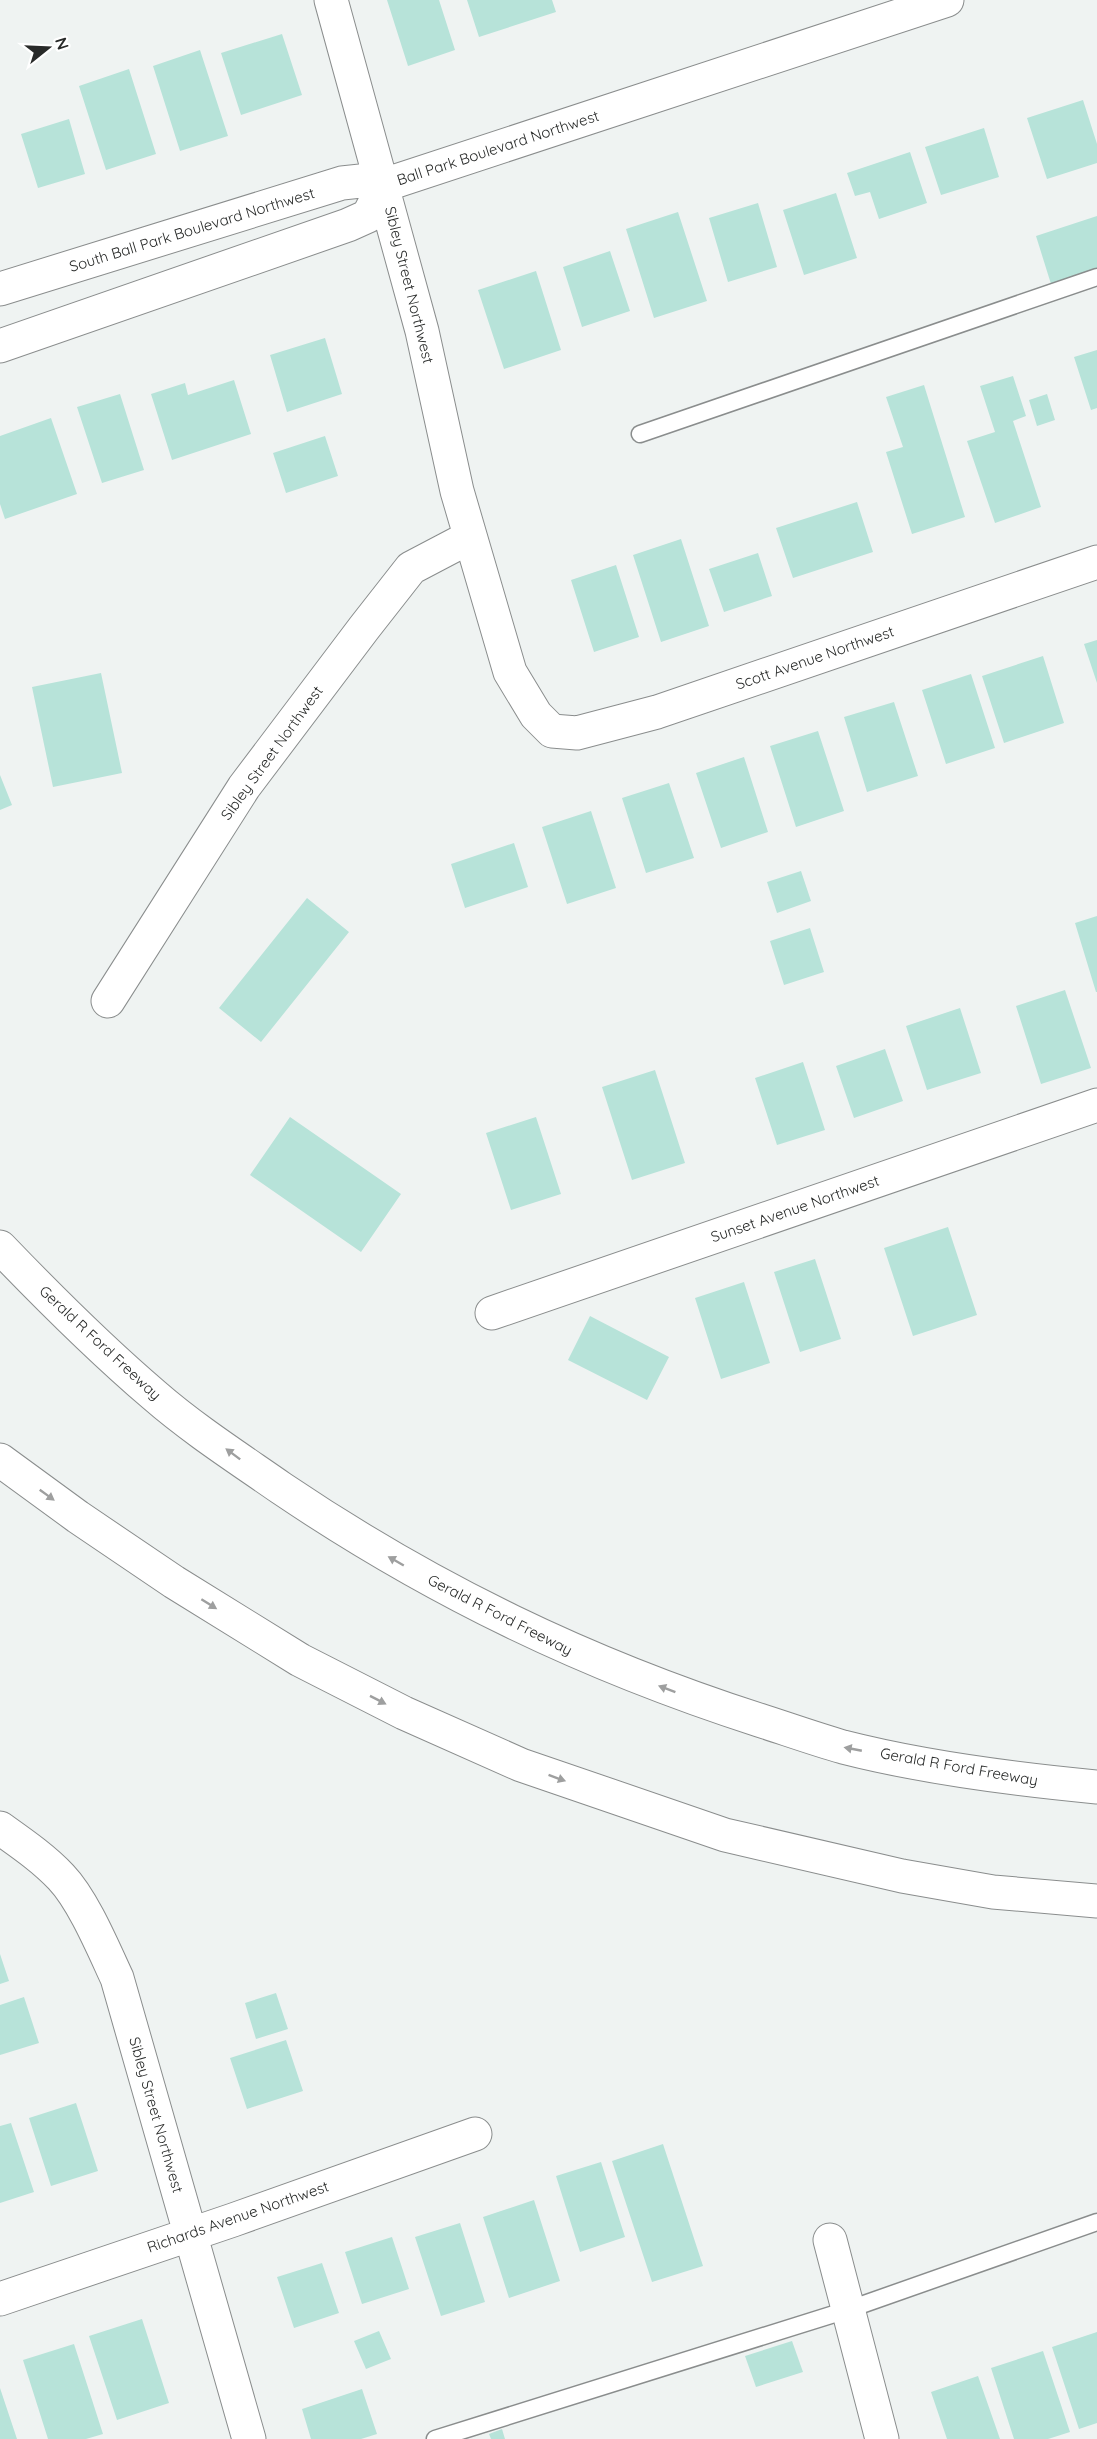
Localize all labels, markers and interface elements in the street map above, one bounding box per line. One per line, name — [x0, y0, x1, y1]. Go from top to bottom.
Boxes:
north arrow — [18, 18, 78, 78]
text: N — [51, 35, 74, 52]
street label: Ball Park Boulevard Northwest — [394, 106, 601, 189]
street label: South Ball Park Boulevard Northwest — [67, 183, 317, 276]
street label: Sibley Street Northwest — [381, 204, 438, 365]
street label: Scott Avenue Northwest — [733, 621, 896, 694]
street label: Sibley Street Northwest — [216, 682, 327, 824]
street label: Sunset Avenue Northwest — [708, 1171, 882, 1246]
street label: Gerald R Ford Freeway — [35, 1281, 165, 1404]
one-way arrow — [226, 1449, 241, 1461]
one-way arrow — [39, 1489, 55, 1501]
one-way arrow — [387, 1556, 404, 1566]
street label: Gerald R Ford Freeway — [425, 1570, 576, 1659]
one-way arrow — [201, 1598, 217, 1609]
one-way arrow — [658, 1684, 676, 1693]
one-way arrow — [370, 1695, 387, 1705]
street label: Gerald R Ford Freeway — [879, 1743, 1039, 1790]
one-way arrow — [843, 1744, 862, 1753]
one-way arrow — [548, 1773, 566, 1783]
street label: Sibley Street Northwest — [125, 2035, 188, 2195]
street label: Richards Avenue Northwest — [144, 2176, 331, 2257]

